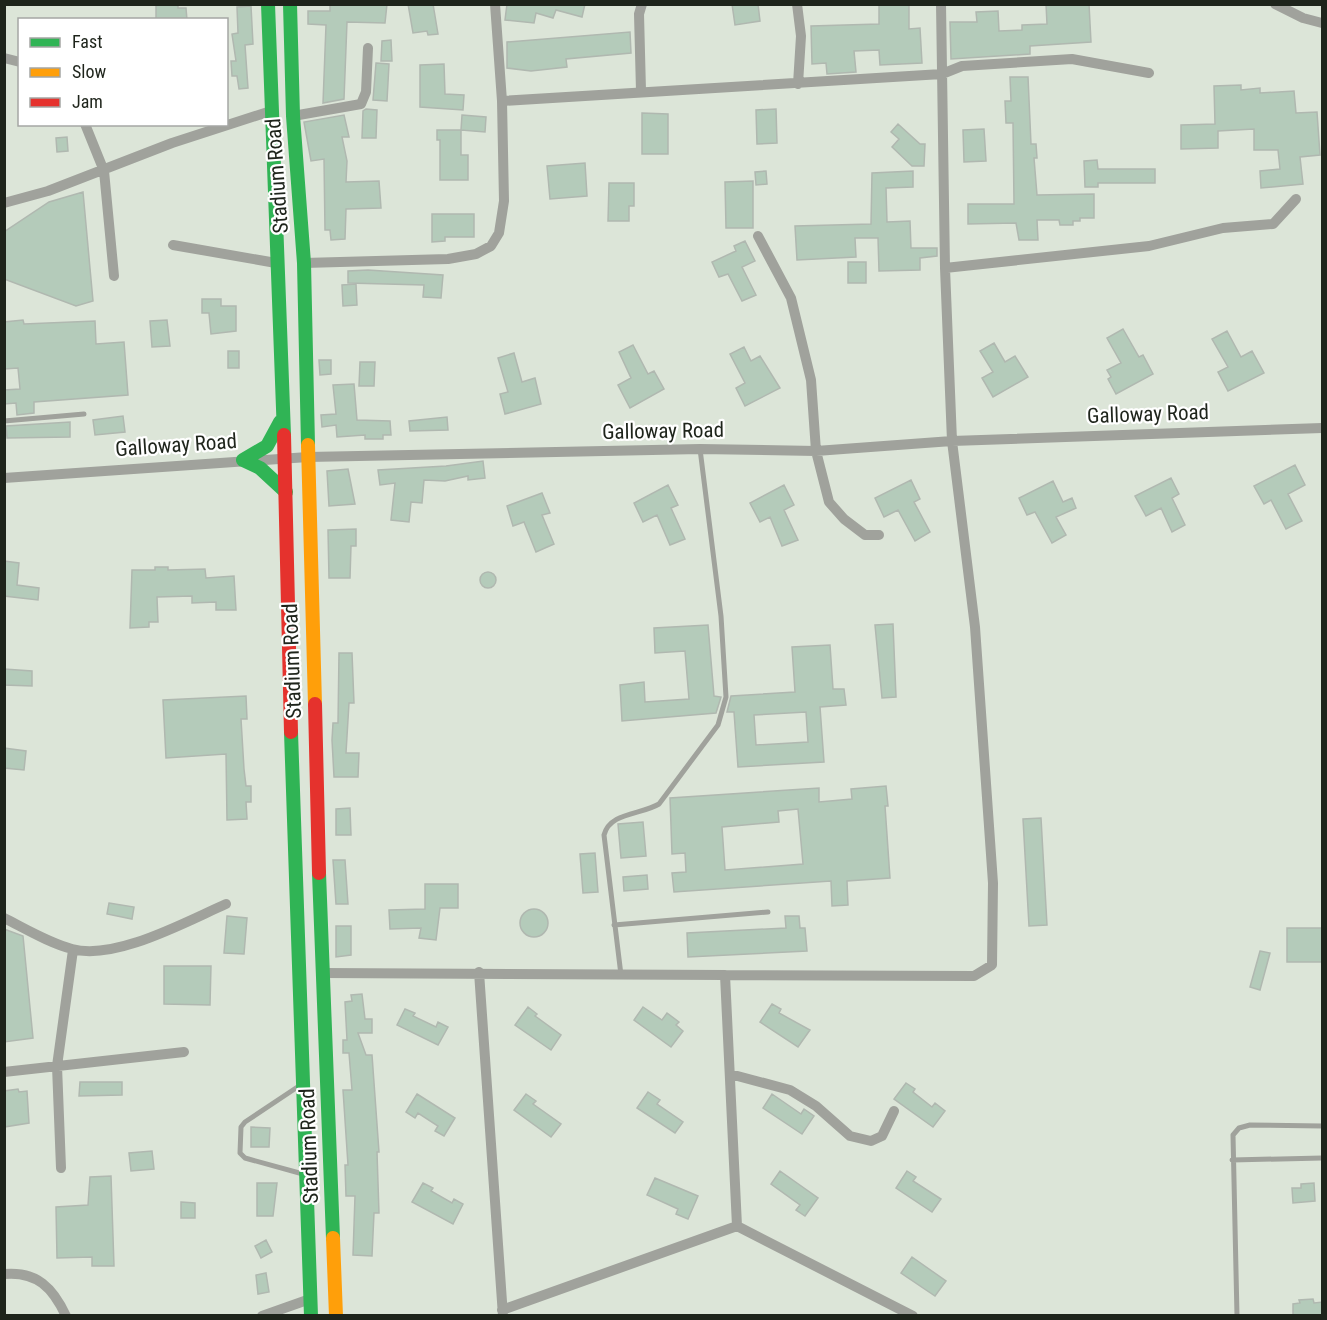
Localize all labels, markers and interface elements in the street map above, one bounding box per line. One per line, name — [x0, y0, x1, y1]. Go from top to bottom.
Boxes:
legend — [18, 18, 228, 126]
text: Fast — [72, 31, 103, 52]
text: Slow — [72, 61, 107, 82]
text: Jam — [72, 91, 103, 112]
street label: Stadium Road — [261, 118, 293, 234]
street label: Galloway Road — [1087, 400, 1209, 428]
street label: Galloway Road — [602, 418, 724, 444]
street label: Galloway Road — [114, 429, 238, 461]
street label: Stadium Road — [278, 603, 306, 719]
street label: Stadium Road — [295, 1088, 323, 1204]

